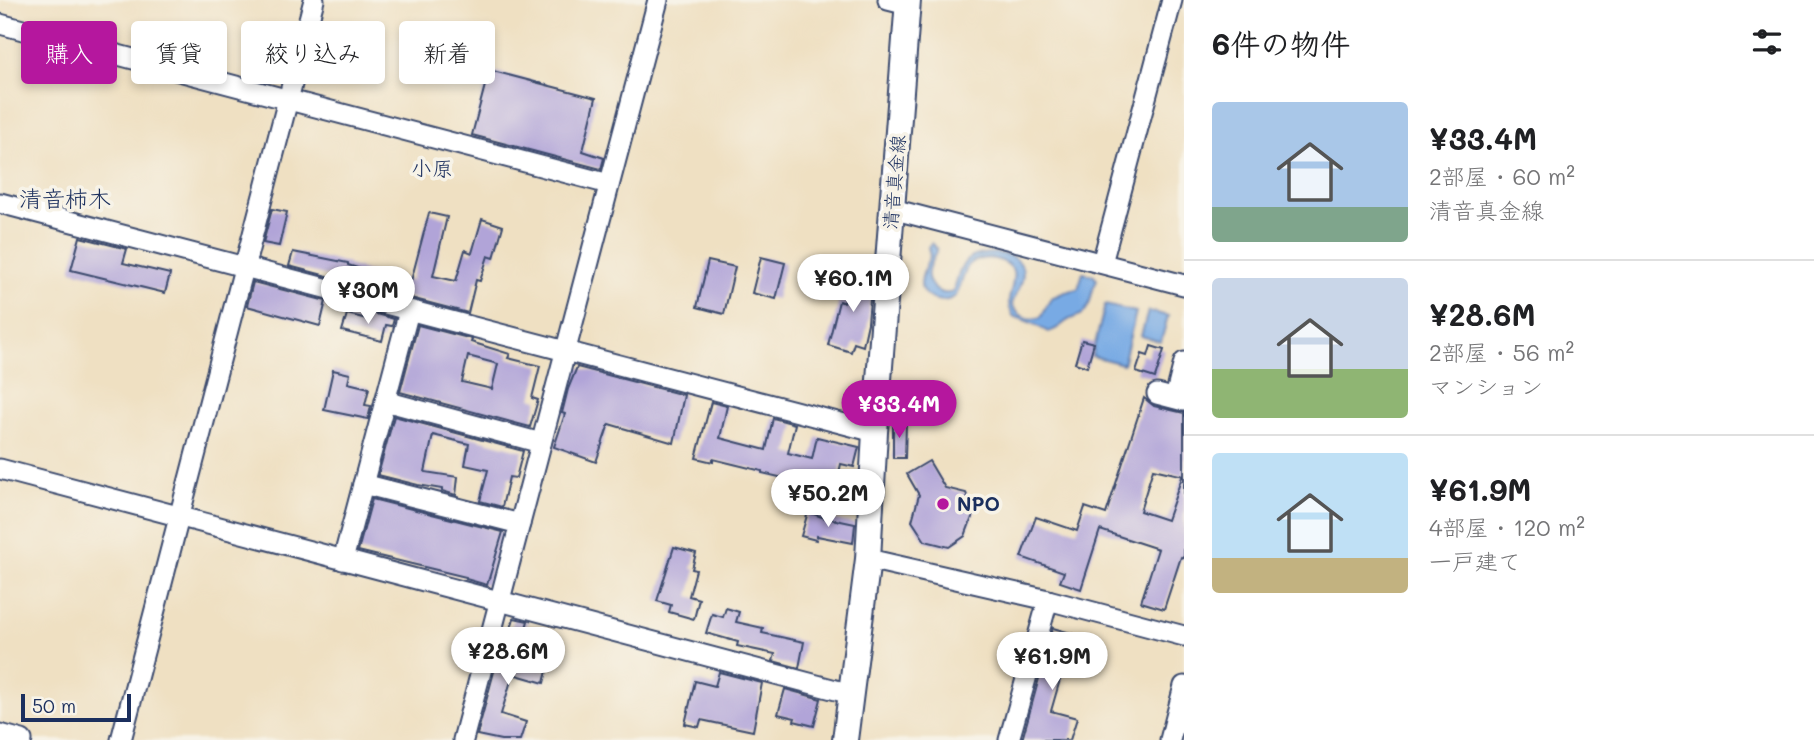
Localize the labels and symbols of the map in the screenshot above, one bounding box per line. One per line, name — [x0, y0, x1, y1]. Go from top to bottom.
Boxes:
street label: 清音真金線 — [877, 134, 910, 230]
district label: 小原 — [411, 154, 453, 181]
district label: 清音柿木 — [19, 183, 111, 213]
pin: ¥60.1M — [796, 254, 910, 314]
pin: ¥30M — [327, 266, 409, 326]
pin: ¥33.4M — [842, 380, 956, 440]
pin: ¥50.2M — [771, 470, 885, 529]
place label: NPO — [957, 491, 1000, 516]
marker: NPO — [935, 496, 951, 512]
pin: ¥28.6M — [451, 628, 565, 687]
pin: ¥61.9M — [995, 632, 1109, 692]
scale bar — [21, 691, 131, 723]

